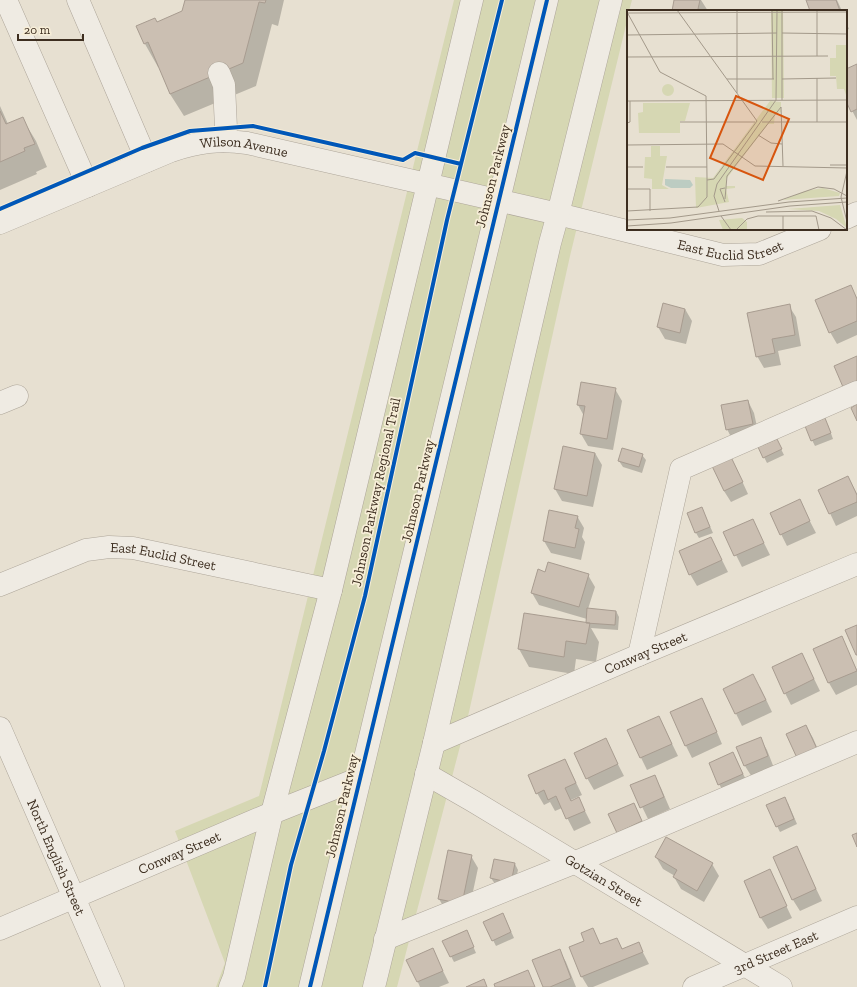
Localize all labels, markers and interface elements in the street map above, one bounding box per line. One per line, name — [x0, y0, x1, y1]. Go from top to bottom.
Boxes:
inset map — [627, 10, 847, 230]
scale bar — [18, 16, 83, 42]
text: 20 m — [24, 23, 51, 37]
street label: Johnson Parkway — [472, 122, 514, 229]
street label: Wilson Avenue — [199, 133, 290, 161]
street label: East Euclid Street — [676, 236, 786, 264]
street label: Johnson Parkway Regional Trail — [348, 396, 404, 588]
street label: Johnson Parkway — [398, 437, 438, 544]
street label: East Euclid Street — [110, 539, 218, 574]
street label: Conway Street — [601, 627, 690, 677]
street label: Johnson Parkway — [322, 752, 362, 859]
street label: North English Street — [24, 797, 89, 919]
street label: Conway Street — [135, 827, 224, 878]
street label: Gotzian Street — [562, 850, 646, 910]
street label: 3rd Street East — [731, 926, 821, 977]

